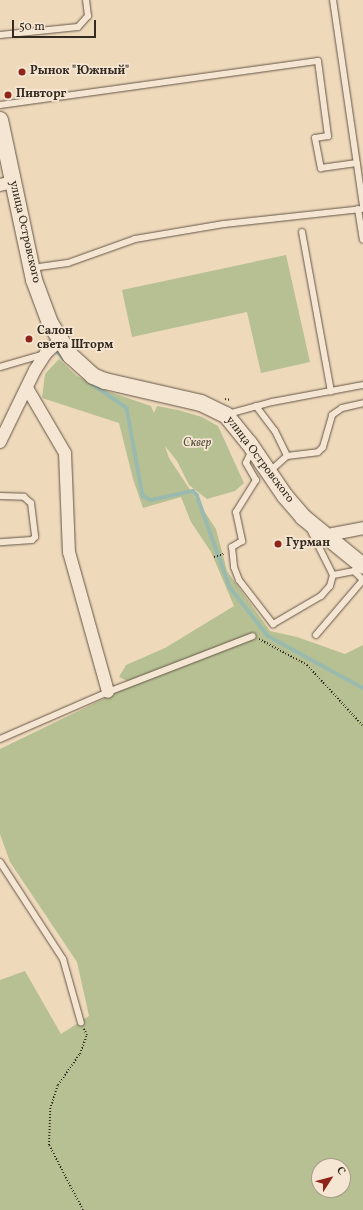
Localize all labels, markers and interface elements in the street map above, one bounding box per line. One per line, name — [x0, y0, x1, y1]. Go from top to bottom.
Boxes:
scale bar — [14, 12, 98, 38]
text: 50 m — [19, 19, 45, 35]
place label: Рынок "Южный" — [30, 65, 129, 79]
marker: Рынок "Южный" — [17, 67, 27, 77]
place label: Пивторг — [16, 88, 66, 102]
marker: Пивторг — [3, 90, 13, 100]
street label: улица Островского — [5, 179, 43, 285]
place label: Салон света Шторм — [37, 325, 113, 353]
marker: Салон света Шторм — [24, 334, 34, 344]
street label: улица Островского — [222, 414, 296, 506]
park label: Сквер — [183, 437, 211, 451]
place label: Гурман — [286, 537, 330, 551]
marker: Гурман — [273, 539, 283, 549]
north arrow — [311, 1158, 351, 1198]
text: С — [332, 1164, 348, 1179]

